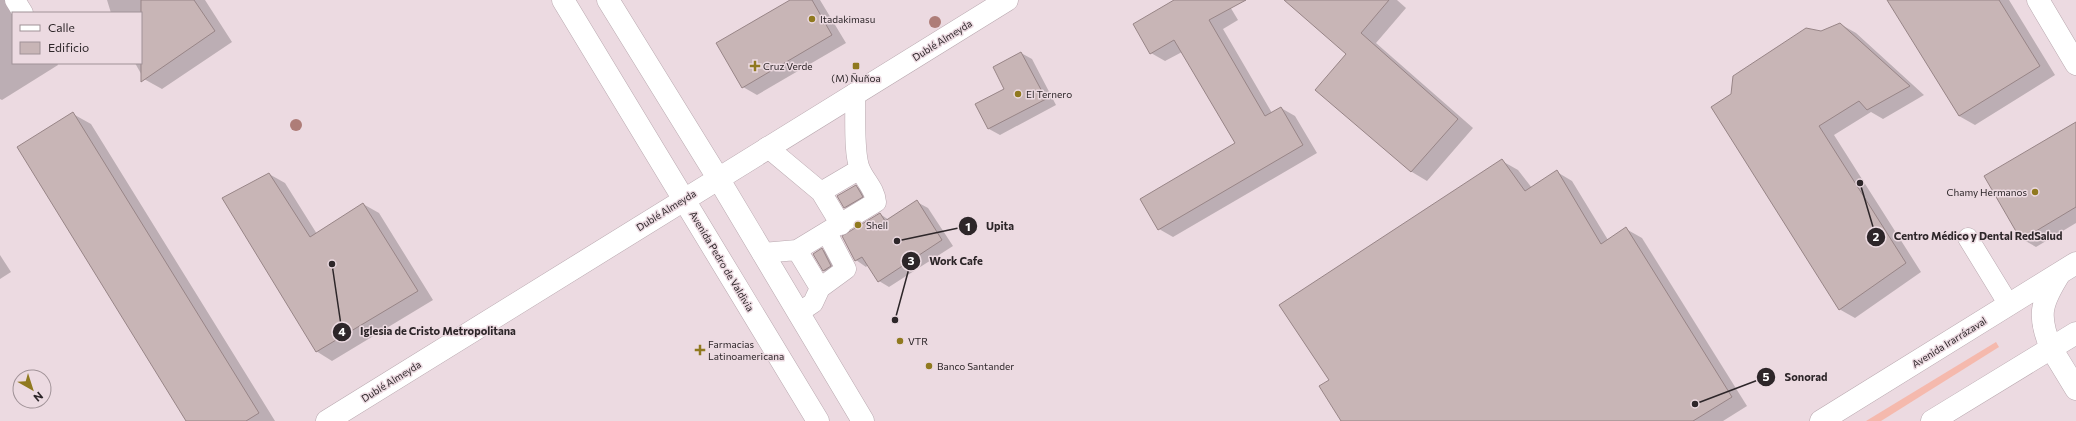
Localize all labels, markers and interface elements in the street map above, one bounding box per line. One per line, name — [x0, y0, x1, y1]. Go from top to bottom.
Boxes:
legend — [12, 12, 142, 64]
place label: Itadakimasu — [820, 13, 875, 25]
marker: Itadakimasu — [807, 14, 817, 24]
street label: Dublé Almeyda — [910, 17, 974, 63]
text: Calle — [48, 20, 75, 34]
text: Edificio — [48, 40, 89, 54]
place label: Cruz Verde — [763, 60, 813, 72]
marker: Cruz Verde — [750, 61, 760, 71]
marker: (M) Ñuñoa — [851, 61, 861, 71]
place label: (M) Ñuñoa — [831, 72, 881, 84]
place label: El Ternero — [1026, 88, 1072, 100]
marker: El Ternero — [1013, 89, 1023, 99]
place label: Chamy Hermanos — [1947, 186, 2027, 198]
street label: Dublé Almeyda — [634, 187, 698, 233]
marker: Chamy Hermanos — [2030, 187, 2040, 197]
street label: Avenida Pedro de Valdivia — [687, 209, 757, 313]
callout: Upita — [958, 215, 1022, 238]
place label: Shell — [866, 219, 888, 231]
text: 1 — [965, 219, 971, 233]
text: Upita — [986, 219, 1014, 232]
marker: Shell — [853, 220, 863, 230]
callout: Centro Médico y Dental RedSalud — [1866, 225, 2070, 248]
text: 2 — [1873, 229, 1880, 243]
text: Centro Médico y Dental RedSalud — [1894, 229, 2062, 242]
callout: Work Cafe — [901, 250, 991, 273]
text: 3 — [908, 253, 915, 267]
text: Work Cafe — [929, 254, 983, 267]
street label: Avenida Irarrázaval — [1909, 314, 1989, 370]
callout: Iglesia de Cristo Metropolitana — [332, 320, 524, 343]
text: 4 — [338, 324, 346, 338]
text: Iglesia de Cristo Metropolitana — [360, 324, 516, 337]
place label: VTR — [908, 335, 928, 347]
marker: VTR — [895, 336, 905, 346]
place label: Farmacias Latinoamericana — [708, 338, 784, 362]
marker: Farmacias Latinoamericana — [695, 345, 705, 355]
street label: Dublé Almeyda — [359, 358, 423, 404]
place label: Banco Santander — [937, 360, 1014, 372]
marker: Banco Santander — [924, 361, 934, 371]
callout: Sonorad — [1756, 366, 1835, 389]
north arrow — [12, 369, 52, 409]
text: 5 — [1763, 369, 1770, 383]
text: Sonorad — [1785, 370, 1827, 383]
text: N — [31, 390, 46, 405]

